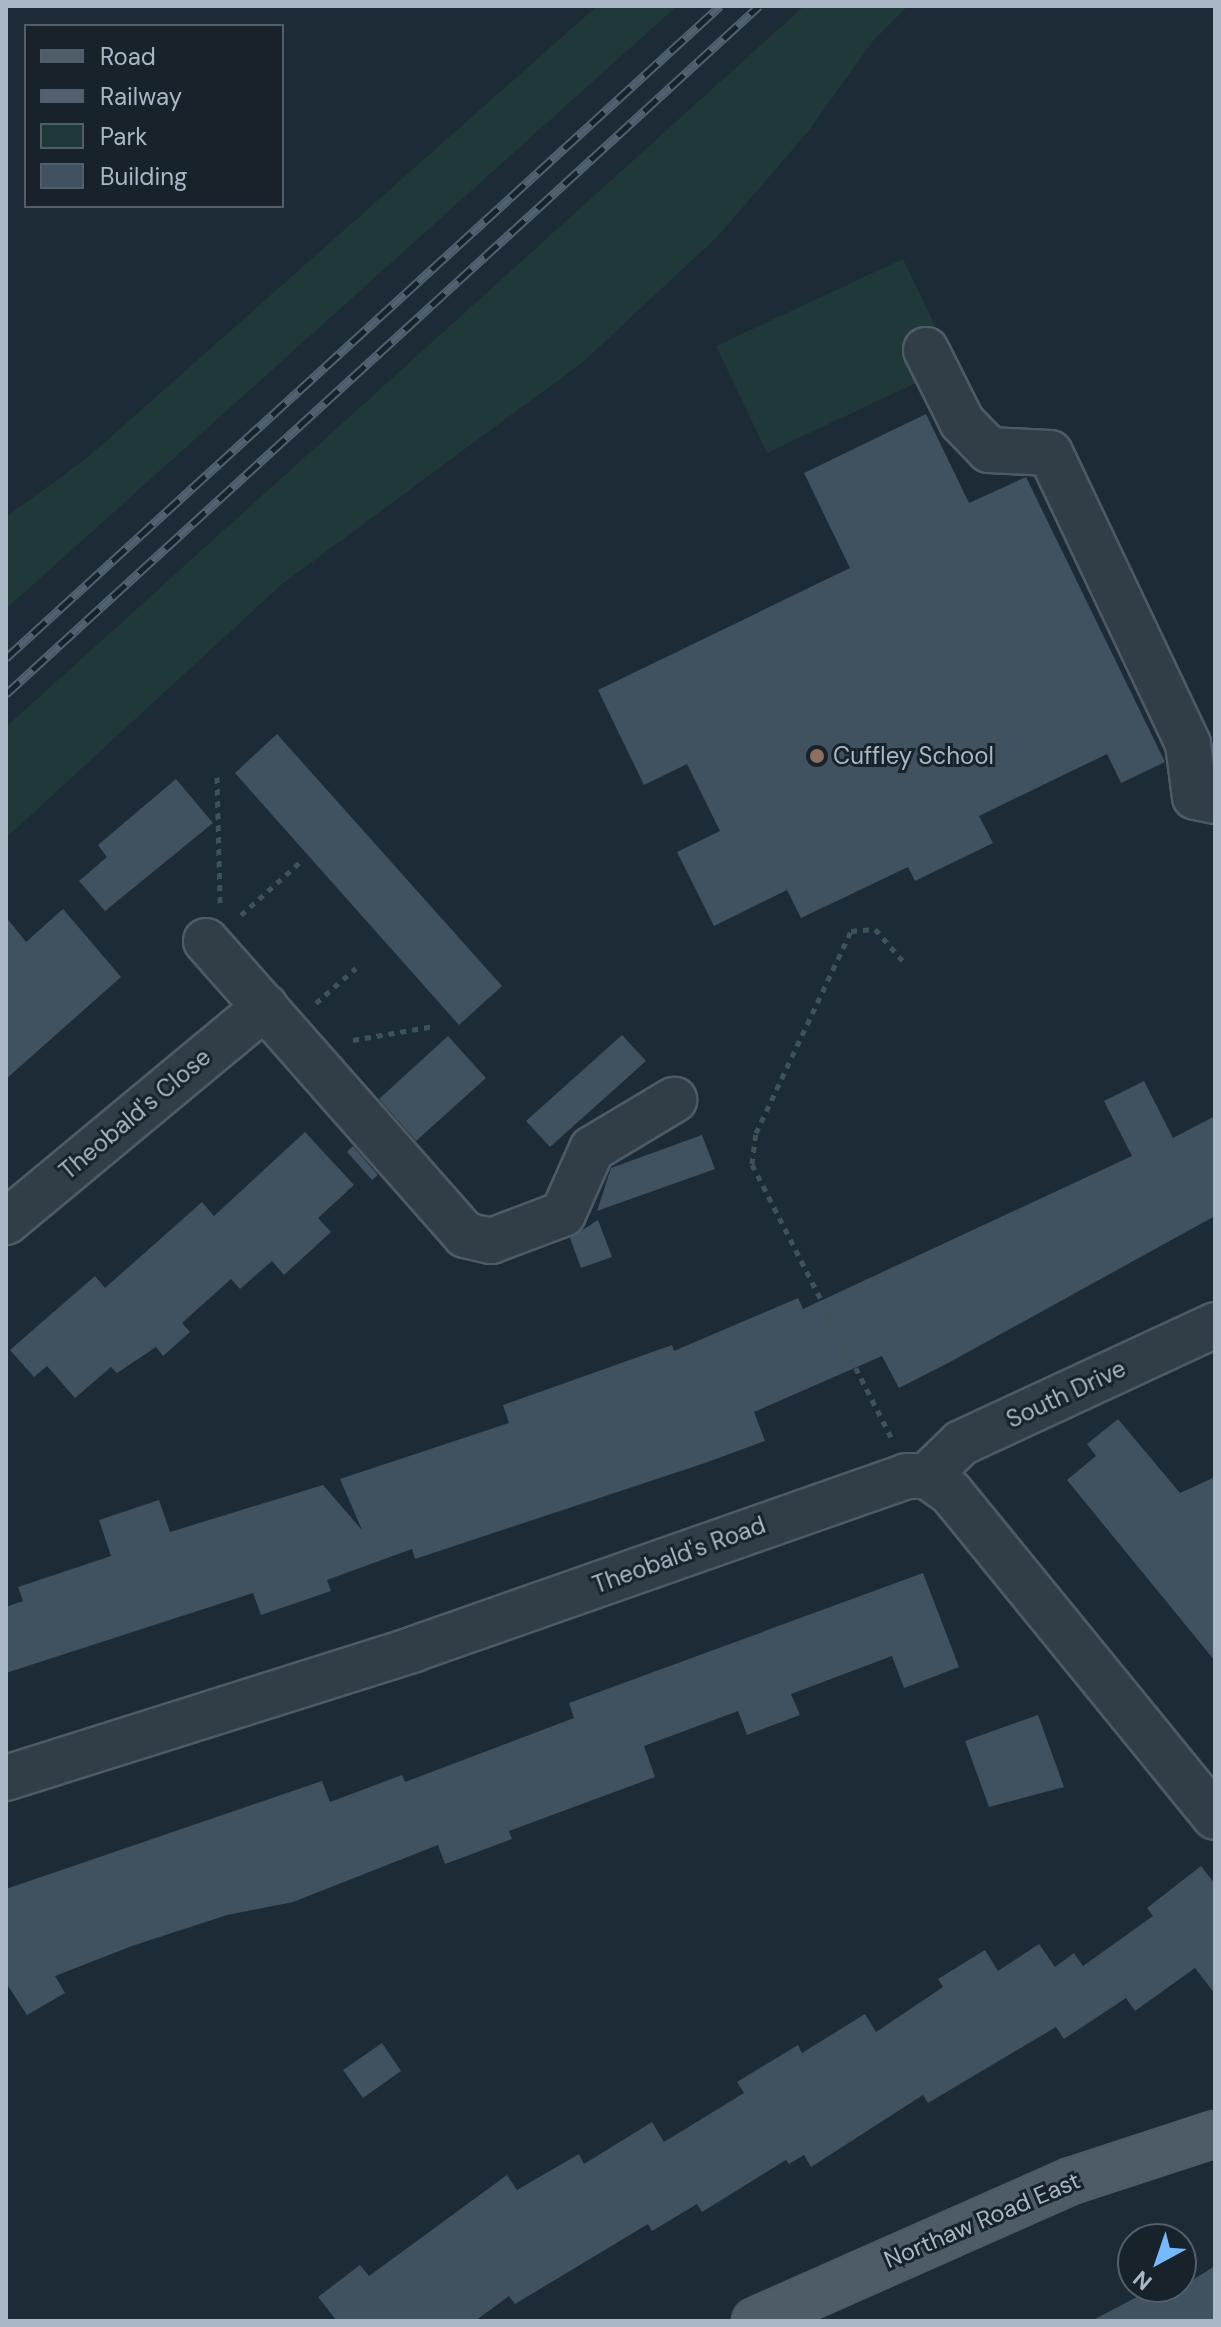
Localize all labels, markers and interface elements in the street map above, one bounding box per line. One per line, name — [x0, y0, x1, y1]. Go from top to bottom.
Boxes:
legend — [24, 24, 284, 208]
text: Road — [100, 41, 156, 72]
text: Railway — [100, 81, 182, 112]
text: Park — [100, 121, 147, 152]
text: Building — [100, 161, 187, 192]
place label: Cuffley School — [833, 742, 994, 770]
marker: Cuffley School — [808, 747, 826, 765]
street label: Theobald's Close — [54, 1042, 216, 1186]
street label: South Drive — [1002, 1354, 1130, 1434]
street label: Theobald's Road — [589, 1510, 769, 1600]
street label: Northaw Road East — [880, 2166, 1084, 2274]
north arrow — [1117, 2223, 1197, 2303]
text: N — [1127, 2264, 1158, 2297]

